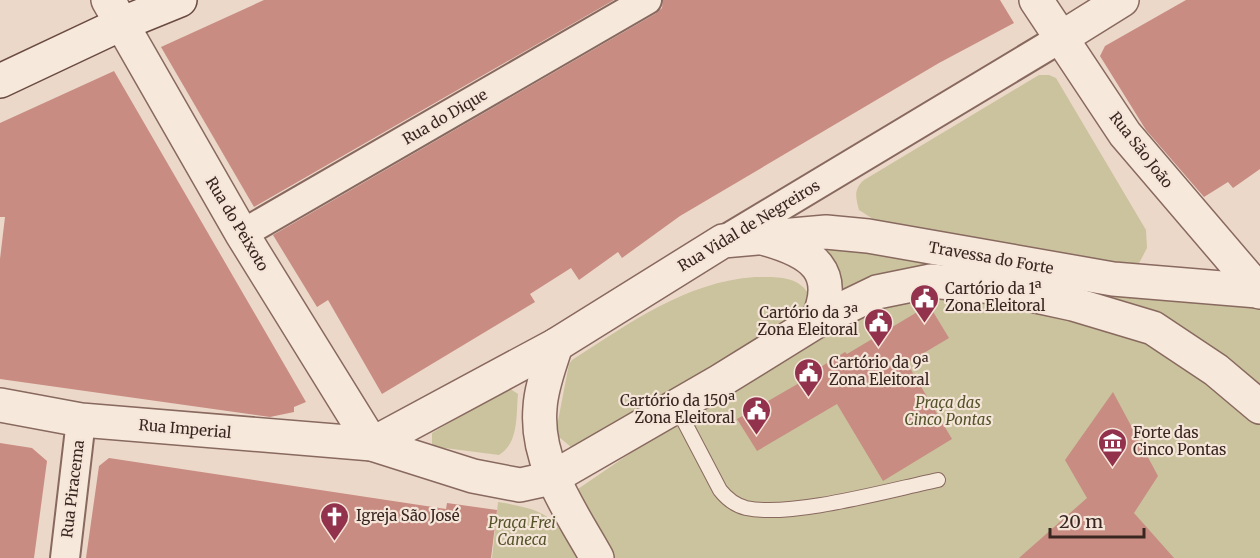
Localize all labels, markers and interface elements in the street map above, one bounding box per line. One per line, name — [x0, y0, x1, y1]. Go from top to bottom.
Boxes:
street label: Rua do Dique — [399, 85, 491, 148]
street label: Rua São João — [1106, 108, 1177, 192]
street label: Rua do Peixoto — [202, 173, 273, 274]
street label: Rua Vidal de Negreiros — [674, 176, 823, 275]
street label: Travessa do Forte — [927, 237, 1055, 278]
place label: Cartório da 1ª Zona Eleitoral — [945, 279, 1046, 315]
public building icon: Cartório da 1ª Zona Eleitoral — [908, 282, 940, 324]
place label: Cartório da 3ª Zona Eleitoral — [758, 303, 858, 339]
public building icon: Cartório da 3ª Zona Eleitoral — [863, 306, 895, 348]
place label: Cartório da 9ª Zona Eleitoral — [829, 353, 930, 389]
public building icon: Cartório da 9ª Zona Eleitoral — [792, 356, 824, 398]
place label: Cartório da 150ª Zona Eleitoral — [620, 391, 735, 427]
park label: Praça das Cinco Pontas — [904, 393, 992, 429]
public building icon: Cartório da 150ª Zona Eleitoral — [740, 394, 772, 436]
street label: Rua Imperial — [138, 415, 233, 442]
place label: Forte das Cinco Pontas — [1133, 423, 1226, 459]
museum icon: Forte das Cinco Pontas — [1096, 426, 1128, 468]
street label: Rua Piracema — [57, 439, 88, 539]
church icon: Igreja São José — [319, 500, 351, 542]
scale bar — [1050, 501, 1144, 539]
place label: Igreja São José — [356, 506, 460, 525]
text: 20 m — [1059, 510, 1103, 533]
park label: Praça Frei Caneca — [488, 513, 556, 549]

